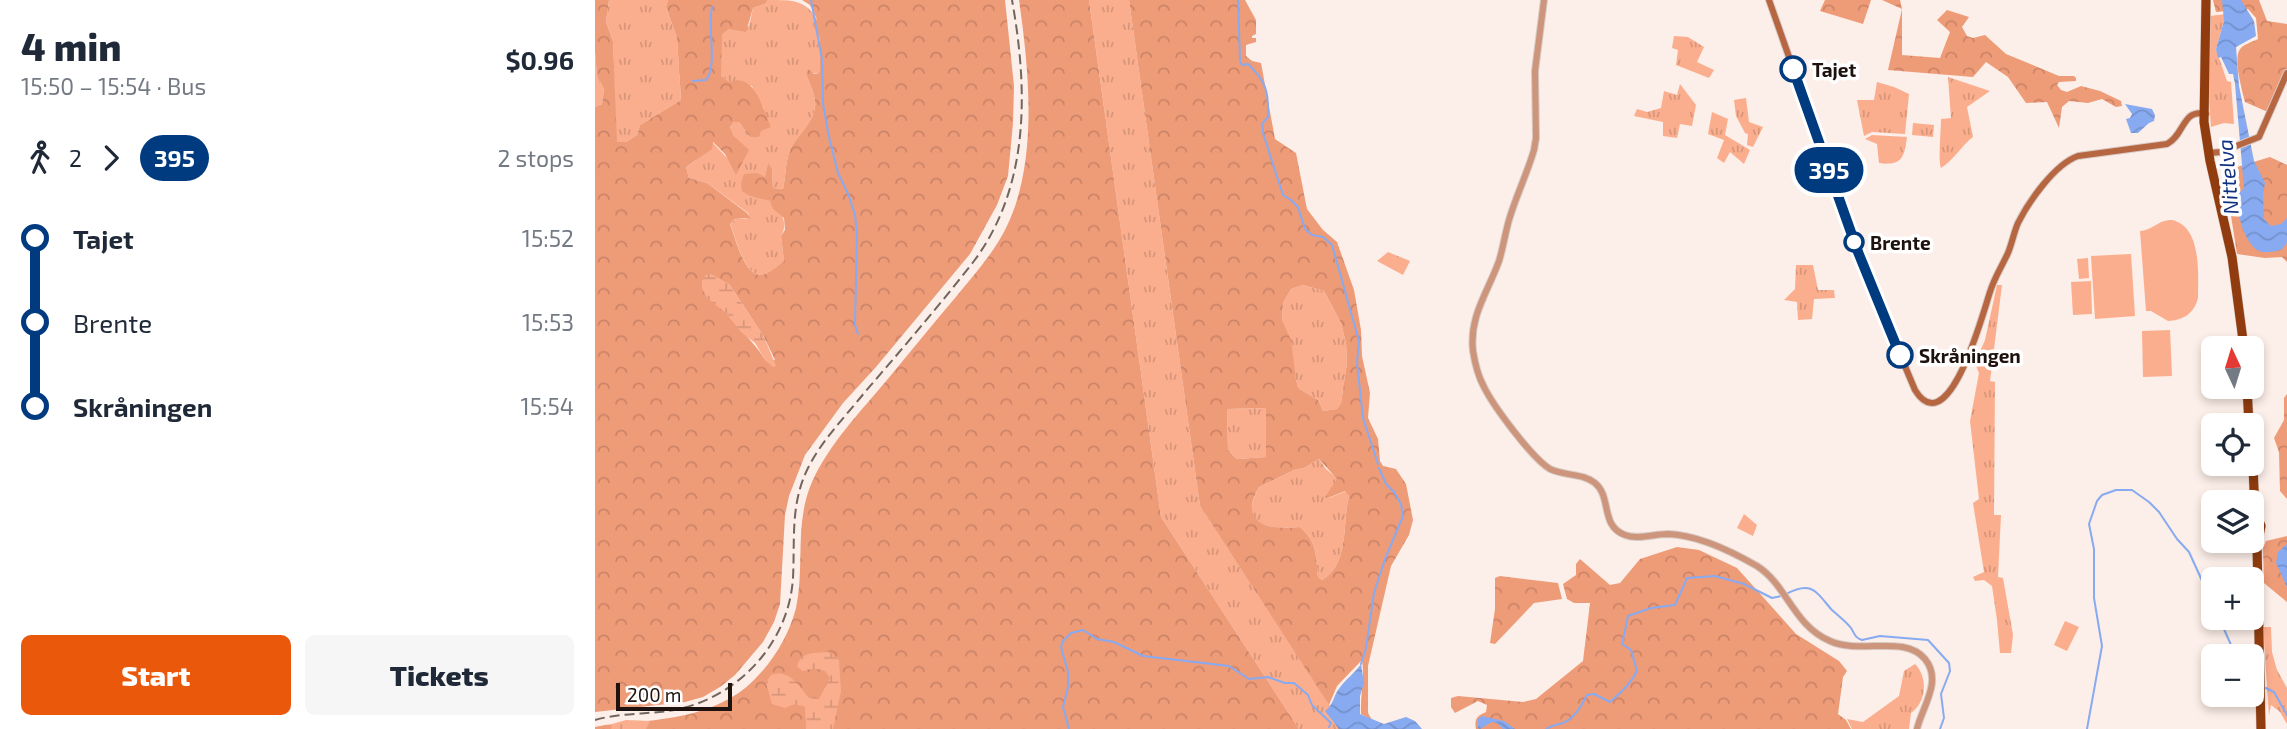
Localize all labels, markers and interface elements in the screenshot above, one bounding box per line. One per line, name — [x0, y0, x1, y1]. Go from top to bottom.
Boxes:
text: 4 min — [21, 23, 122, 69]
text: $0.96 — [505, 44, 574, 75]
marker: Tajet — [1780, 56, 1806, 82]
place label: Tajet — [1812, 58, 1857, 81]
text: 15:50 – 15:54 · Bus — [21, 72, 206, 100]
water label: Nittelva — [2211, 138, 2243, 216]
icon: walk — [21, 139, 59, 177]
icon: forward — [92, 139, 130, 177]
text: 395 — [154, 143, 195, 172]
text: 2 — [69, 144, 82, 172]
text: 2 stops — [497, 144, 574, 172]
line badge: 395 — [1789, 147, 1869, 193]
text: 395 — [1808, 155, 1850, 184]
text: Tajet — [73, 223, 134, 254]
text: 15:52 — [522, 224, 574, 252]
place label: Brente — [1870, 231, 1931, 254]
marker: Brente — [1844, 232, 1864, 252]
text: Brente — [73, 307, 152, 338]
text: 15:53 — [522, 308, 574, 336]
north arrow — [2201, 336, 2265, 399]
map controls — [2201, 336, 2264, 707]
marker: Skråningen — [1887, 342, 1913, 368]
place label: Skråningen — [1919, 344, 2021, 367]
text: Skråningen — [73, 391, 212, 422]
text: 15:54 — [521, 392, 574, 420]
button: locate — [2201, 413, 2264, 476]
button: layers — [2201, 490, 2264, 553]
button: + — [2201, 567, 2264, 630]
button: Start — [21, 635, 291, 715]
button: Tickets — [305, 635, 574, 715]
button: − — [2201, 644, 2264, 707]
scale bar — [616, 680, 731, 712]
text: 200 m — [627, 683, 681, 706]

